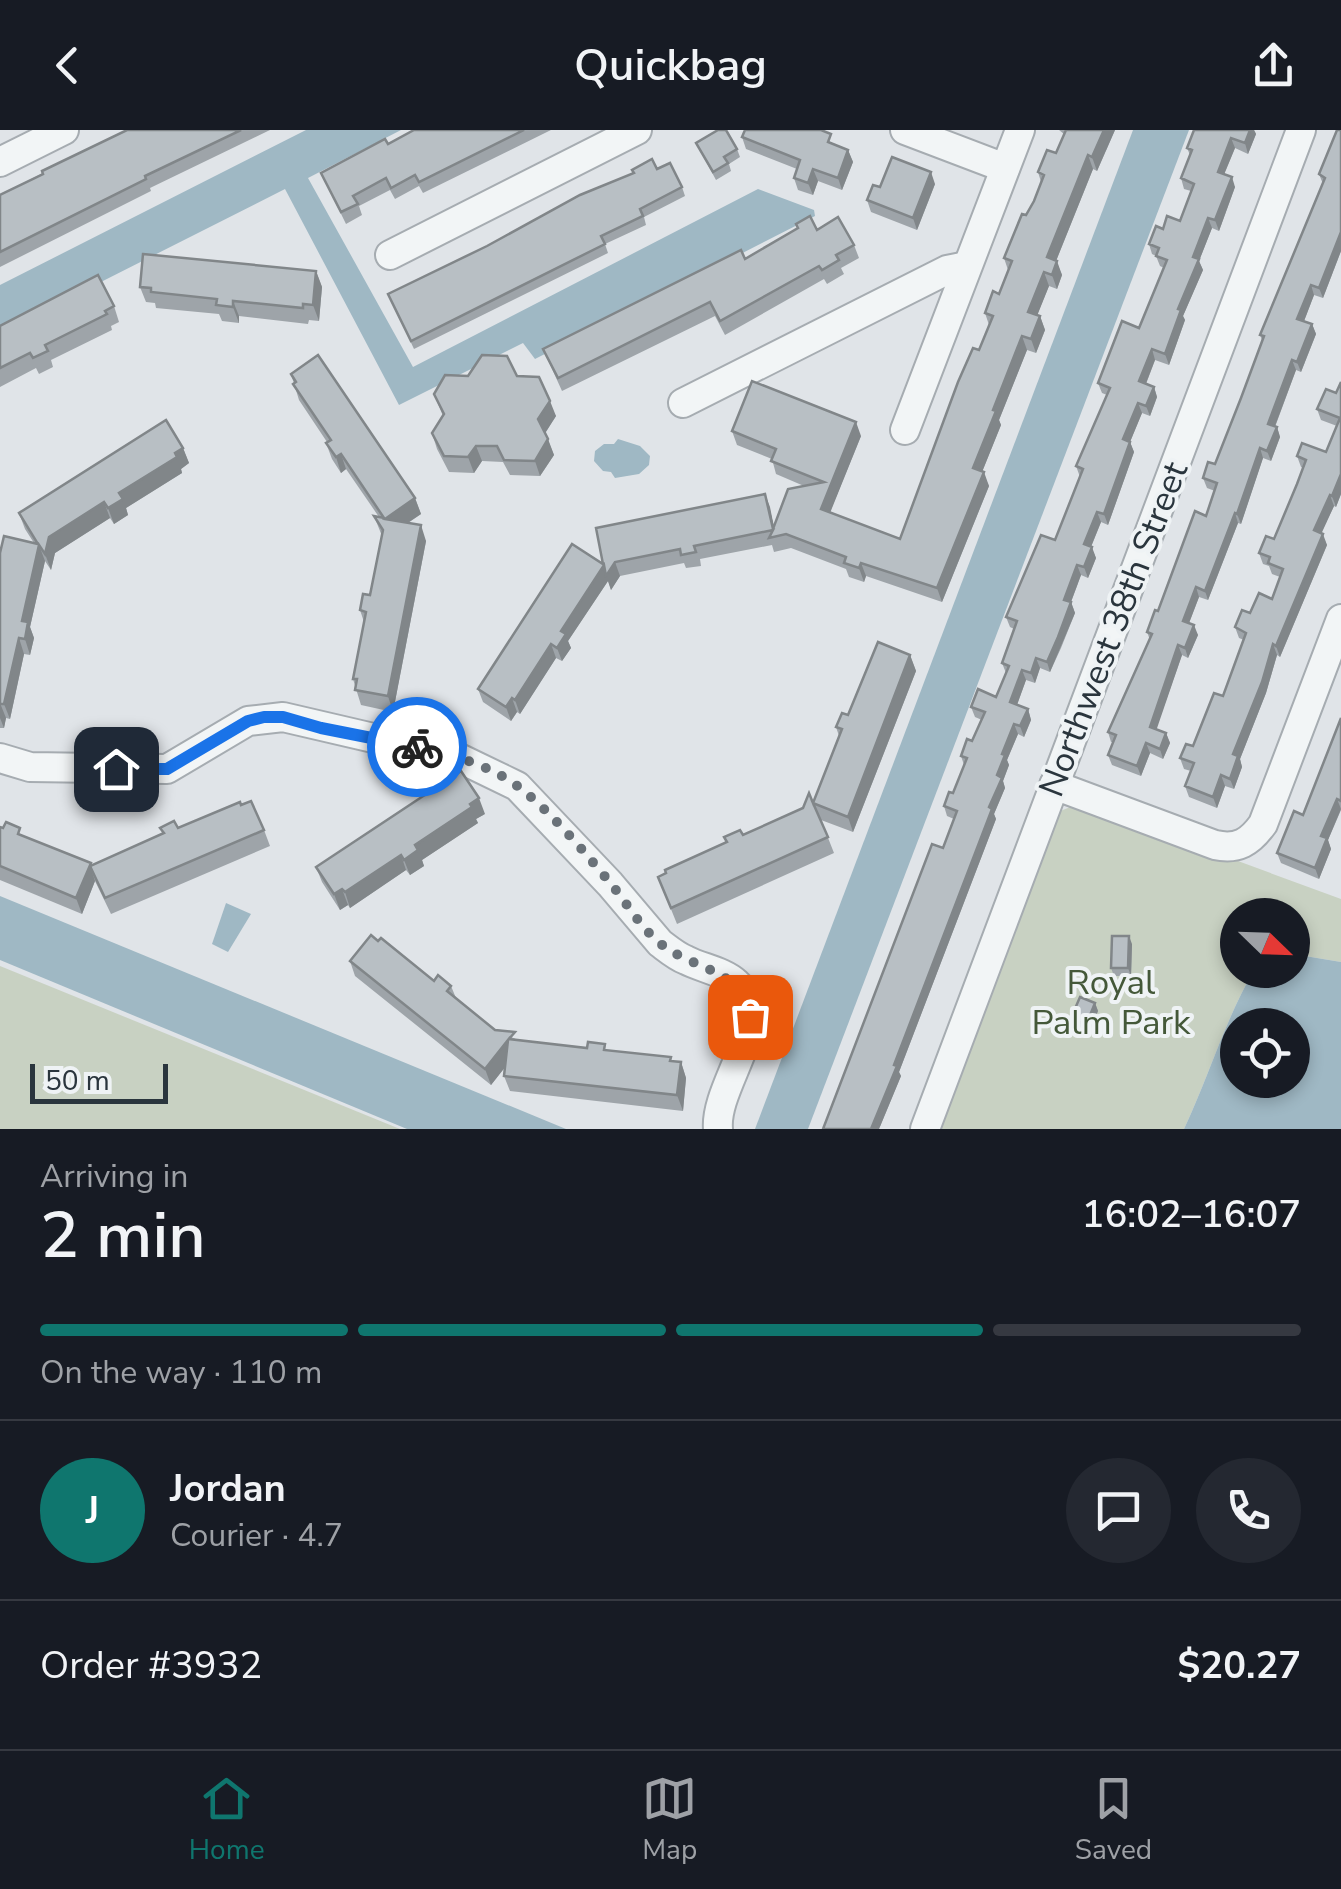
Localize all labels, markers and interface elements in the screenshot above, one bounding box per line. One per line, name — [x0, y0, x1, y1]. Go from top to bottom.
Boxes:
text: Quickbag — [574, 35, 767, 96]
icon: back — [40, 38, 95, 93]
icon: share — [1246, 38, 1301, 93]
street label: Northwest 38th Street — [1028, 454, 1199, 803]
courier — [367, 697, 467, 797]
icon: bike — [390, 720, 445, 775]
pin — [74, 727, 159, 812]
icon: home — [89, 742, 144, 797]
north arrow — [1220, 898, 1310, 988]
map controls — [1220, 898, 1310, 1098]
park label: Royal Palm Park — [1031, 959, 1191, 1046]
pin — [708, 975, 793, 1060]
icon: bag — [723, 990, 778, 1045]
button: locate — [1220, 1008, 1310, 1098]
scale bar — [30, 1059, 168, 1104]
text: 50 m — [45, 1062, 110, 1100]
text: Arriving in — [40, 1155, 188, 1198]
text: 16:02–16:07 — [1082, 1189, 1301, 1240]
text: 2 min — [40, 1191, 206, 1280]
text: On the way · 110 m — [40, 1351, 322, 1394]
button: chat — [1066, 1458, 1171, 1563]
button: phone — [1196, 1458, 1301, 1563]
text: Jordan — [170, 1463, 286, 1514]
text: J — [86, 1485, 99, 1536]
text: Courier · 4.7 — [170, 1514, 343, 1557]
text: Order #3932 — [40, 1640, 262, 1691]
text: $20.27 — [1178, 1640, 1301, 1691]
tab: Home — [189, 1771, 265, 1869]
tab: Map — [642, 1771, 697, 1869]
tab: Saved — [1075, 1771, 1152, 1869]

